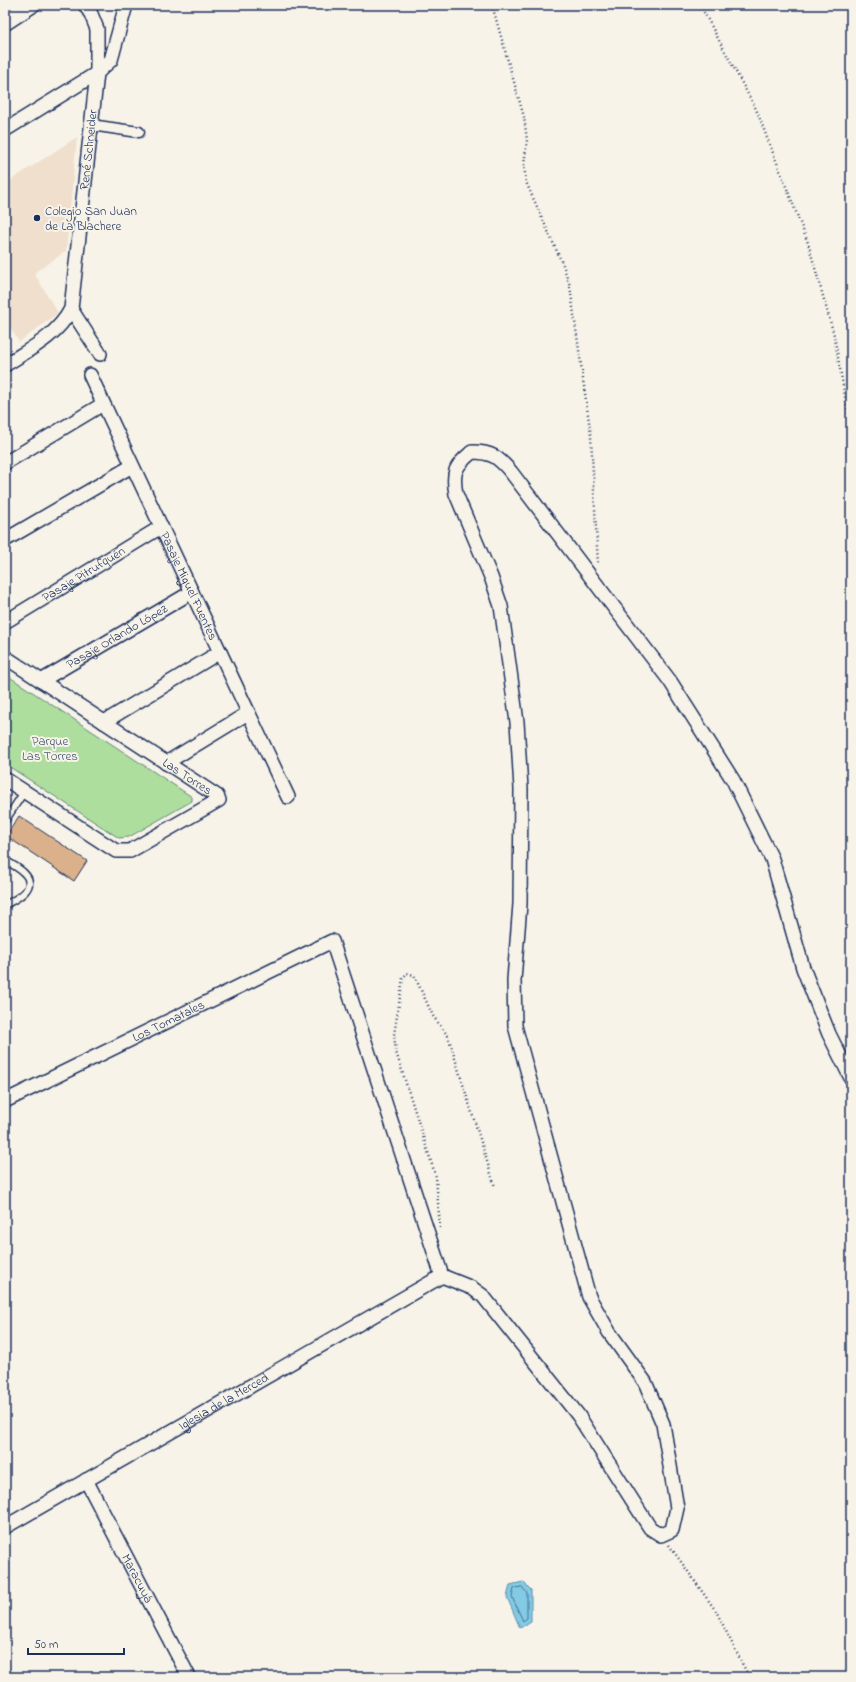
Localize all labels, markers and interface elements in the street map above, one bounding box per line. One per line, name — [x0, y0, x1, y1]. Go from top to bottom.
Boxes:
street label: René Schneider — [75, 108, 103, 191]
place label: Colegio San Juan de La Blachere — [45, 202, 137, 236]
marker: Colegio San Juan de La Blachere — [32, 213, 42, 223]
street label: Pasaje Miguel Fuentes — [155, 529, 223, 644]
street label: Pasaje Pitrufquén — [38, 541, 129, 607]
street label: Pasaje Orlando López — [63, 599, 171, 674]
park label: Parque Las Torres — [22, 732, 78, 766]
street label: Las Torres — [159, 753, 216, 800]
street label: Los Tomatales — [129, 995, 208, 1047]
street label: Iglesia de la Merced — [175, 1368, 273, 1435]
street label: Maracuyá — [117, 1550, 158, 1607]
scale bar — [28, 1630, 124, 1656]
text: 50 m — [34, 1636, 58, 1654]

